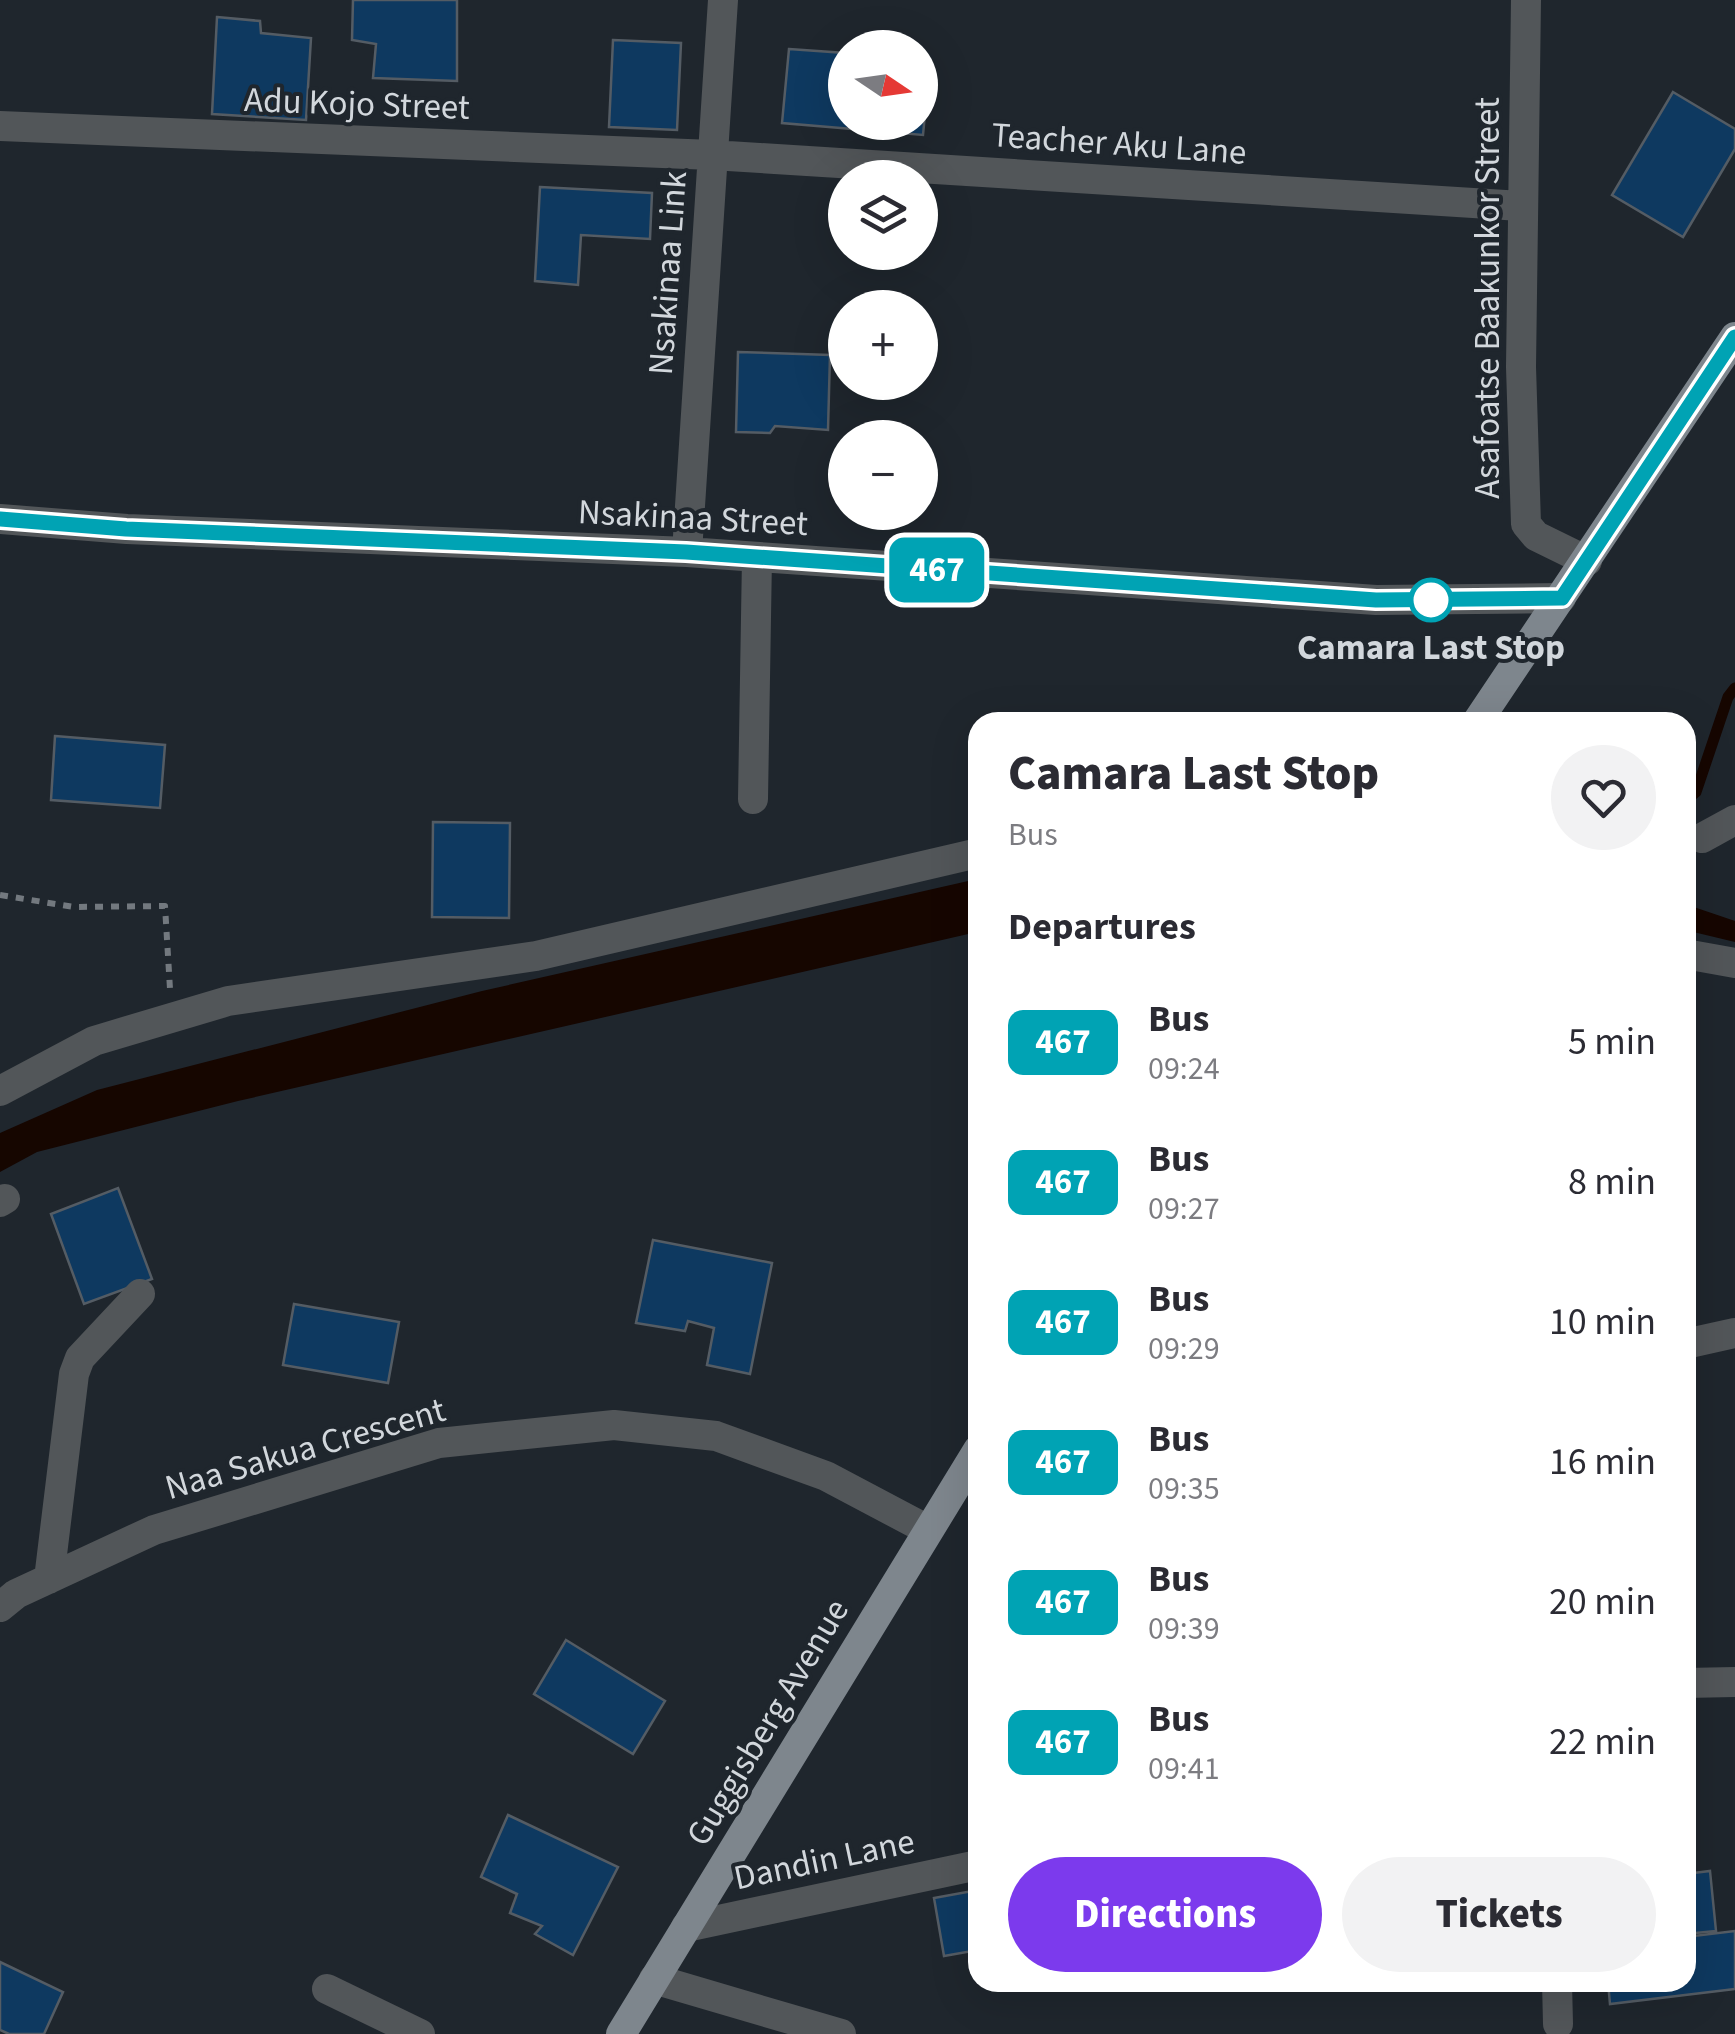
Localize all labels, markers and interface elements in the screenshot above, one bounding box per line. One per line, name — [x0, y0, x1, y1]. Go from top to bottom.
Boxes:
north arrow — [828, 30, 938, 140]
map controls — [828, 30, 938, 530]
street label: Adu Kojo Street — [243, 75, 471, 133]
street label: Asafoatse Baakunkor Street — [1463, 97, 1513, 499]
street label: Teacher Aku Lane — [990, 110, 1248, 178]
button: layers — [828, 160, 938, 270]
street label: Nsakinaa Link — [636, 169, 700, 377]
button: + — [828, 290, 938, 400]
button: − — [828, 420, 938, 530]
street label: Nsakinaa Street — [577, 487, 809, 549]
line badge: 467 — [880, 538, 994, 602]
text: 467 — [909, 545, 965, 595]
marker: Camara Last Stop — [1410, 579, 1452, 621]
place label: Camara Last Stop — [1297, 623, 1565, 673]
text: Camara Last Stop — [1008, 740, 1379, 808]
button: heart — [1551, 745, 1656, 850]
text: Bus — [1008, 812, 1058, 858]
text: Departures — [1008, 900, 1196, 954]
text: Bus — [1148, 992, 1209, 1046]
text: 5 min — [1568, 1015, 1656, 1069]
text: 467 — [1035, 1017, 1091, 1067]
text: 09:24 — [1148, 1046, 1220, 1092]
text: Bus — [1148, 1132, 1209, 1186]
text: 8 min — [1568, 1155, 1656, 1209]
text: 467 — [1035, 1157, 1091, 1207]
text: 09:27 — [1148, 1186, 1220, 1232]
text: Bus — [1148, 1272, 1209, 1326]
text: 10 min — [1549, 1295, 1656, 1349]
text: 467 — [1035, 1297, 1091, 1347]
text: 09:29 — [1148, 1326, 1220, 1372]
street label: Naa Sakua Crescent — [159, 1385, 451, 1513]
text: Bus — [1148, 1412, 1209, 1466]
text: 16 min — [1549, 1435, 1656, 1489]
text: 467 — [1035, 1437, 1091, 1487]
text: 09:35 — [1148, 1466, 1220, 1512]
text: Bus — [1148, 1552, 1209, 1606]
text: 20 min — [1549, 1575, 1656, 1629]
text: 467 — [1035, 1577, 1091, 1627]
street label: Guggisberg Avenue — [674, 1590, 861, 1855]
text: 09:39 — [1148, 1606, 1220, 1652]
text: Bus — [1148, 1692, 1209, 1746]
text: 22 min — [1549, 1715, 1656, 1769]
text: 467 — [1035, 1717, 1091, 1767]
text: 09:41 — [1148, 1746, 1220, 1792]
street label: Dandin Lane — [729, 1816, 919, 1904]
button: Directions — [1008, 1857, 1322, 1972]
button: Tickets — [1342, 1857, 1656, 1972]

